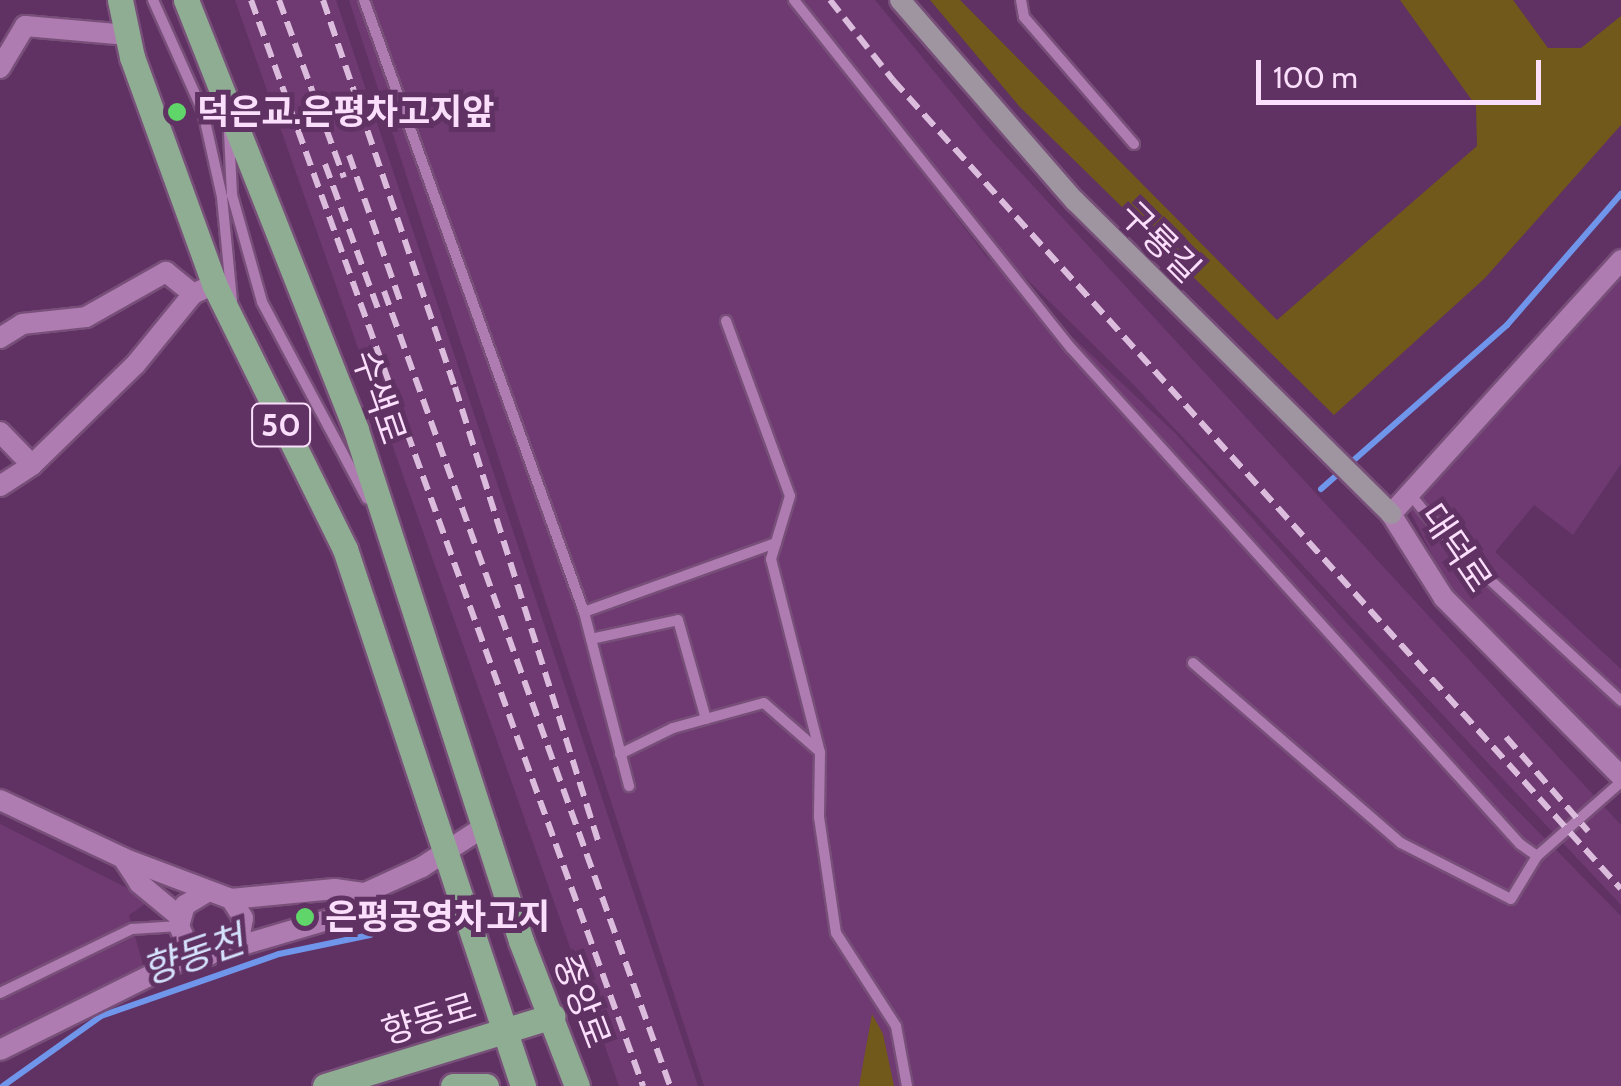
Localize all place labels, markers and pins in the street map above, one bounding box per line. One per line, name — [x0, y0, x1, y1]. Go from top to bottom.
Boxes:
place label: 덕은교.은평차고지앞 — [197, 91, 495, 133]
marker: 덕은교.은평차고지앞 — [166, 101, 188, 123]
place label: 은평공영차고지 — [325, 896, 550, 938]
marker: 은평공영차고지 — [294, 906, 316, 928]

